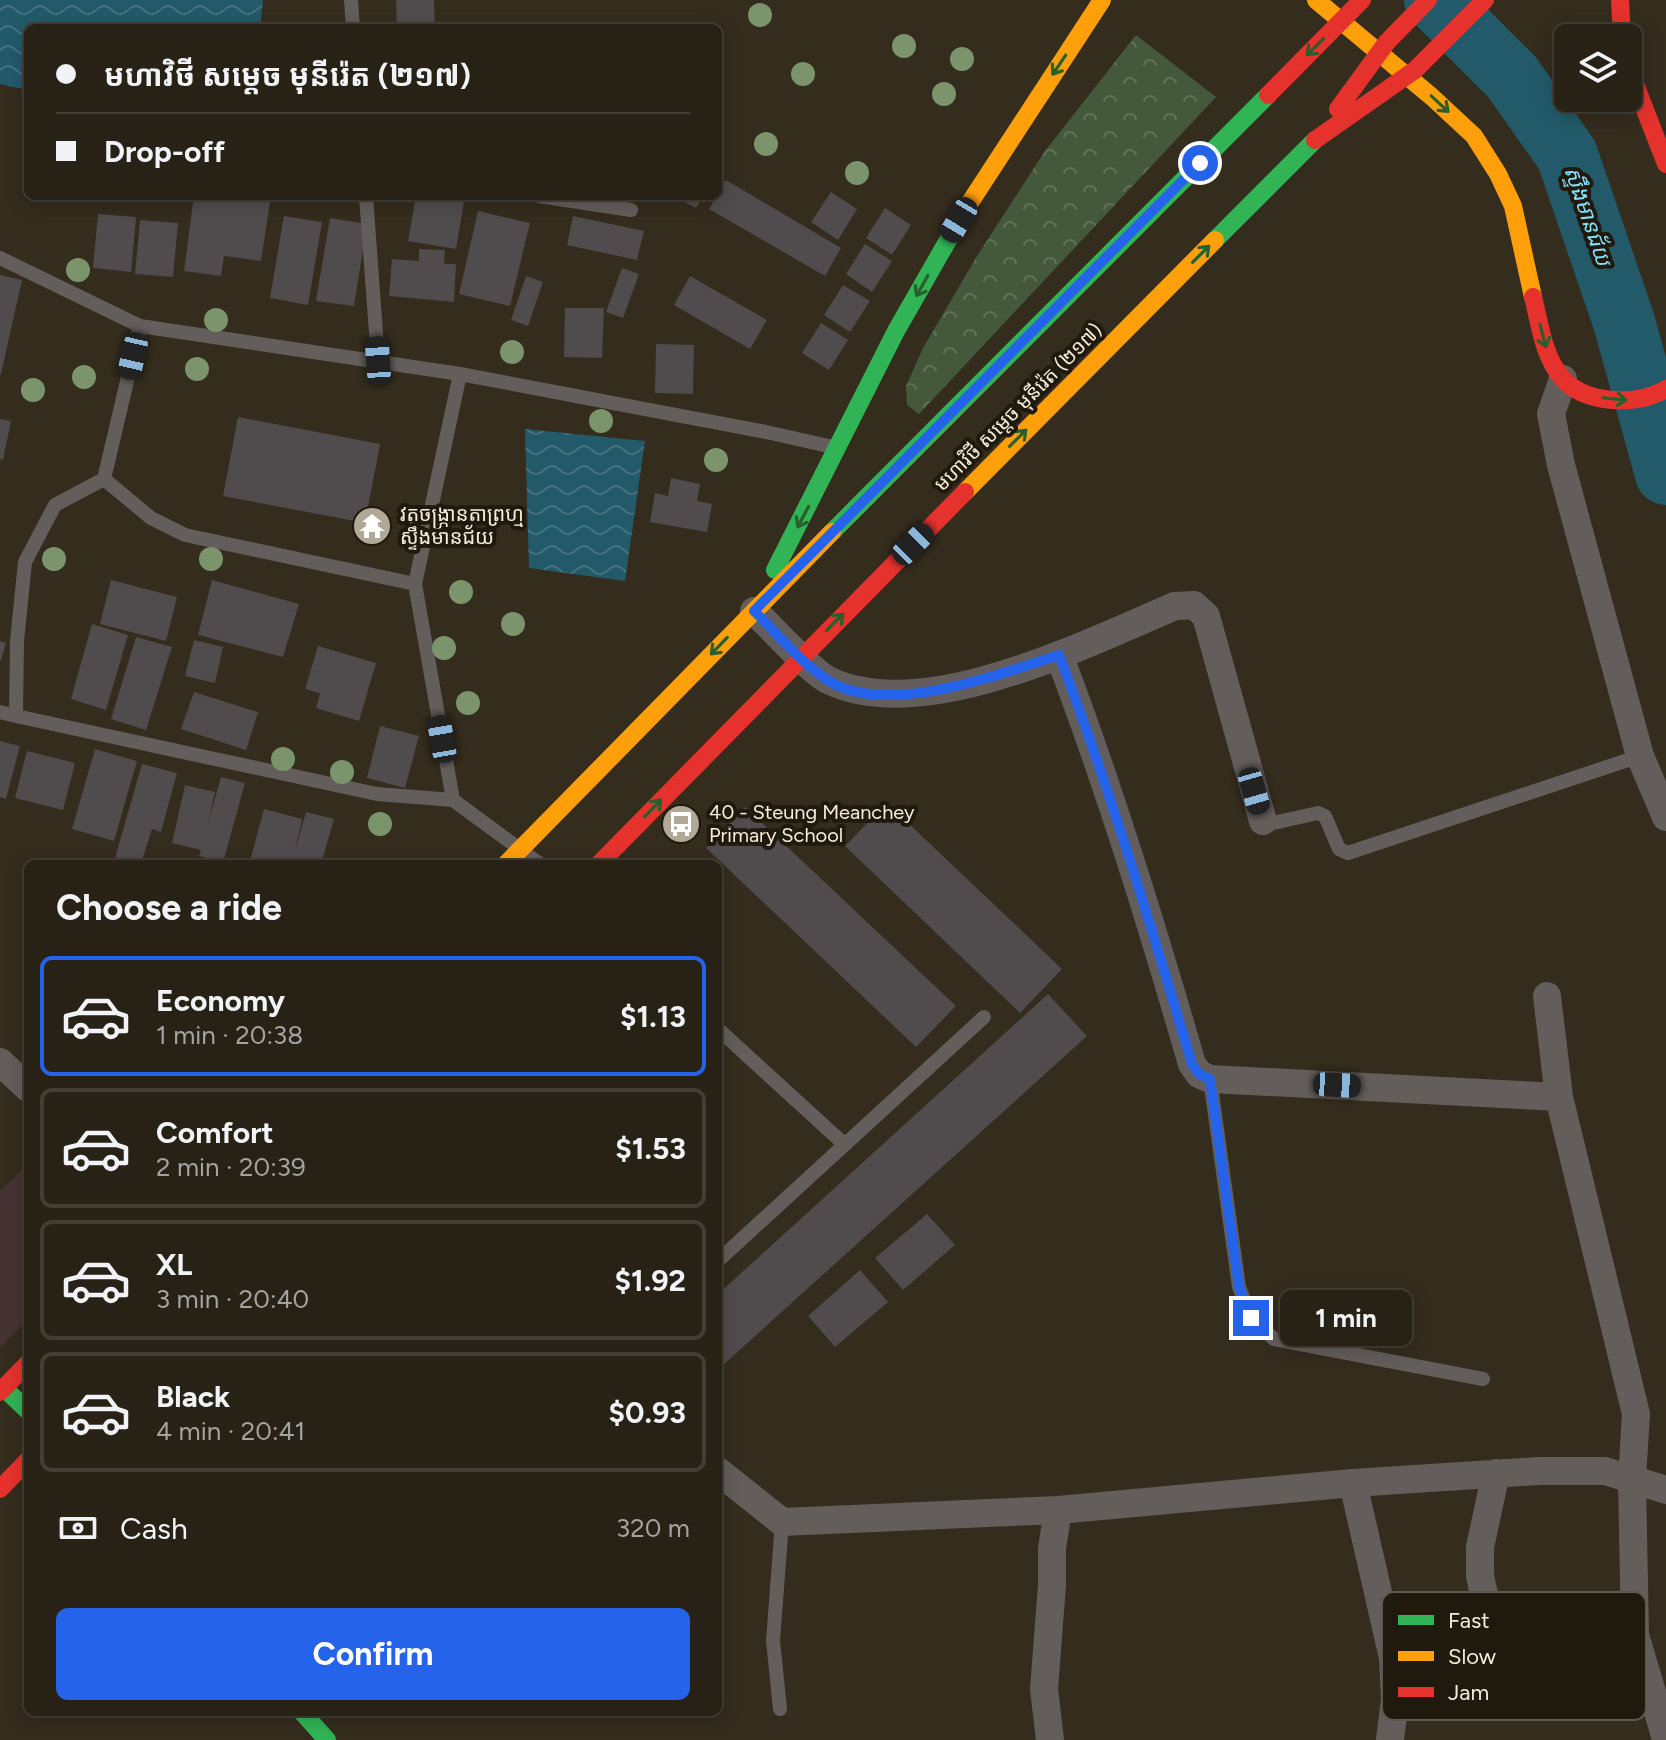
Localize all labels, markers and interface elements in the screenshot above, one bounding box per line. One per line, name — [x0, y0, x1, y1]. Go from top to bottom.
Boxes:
map controls — [1554, 24, 1642, 112]
button: layers — [1554, 24, 1642, 112]
one-way arrow — [1305, 38, 1325, 57]
one-way arrow — [1051, 53, 1067, 75]
text: មហាវិថី សម្តេច មុនីរ៉េត (២១៧) — [104, 57, 471, 94]
one-way arrow — [1430, 95, 1450, 114]
text: Drop-off — [104, 133, 225, 170]
route start — [1182, 145, 1218, 181]
water label: ស្ទឹងមានជ័យ — [1558, 163, 1618, 271]
car — [936, 193, 982, 247]
one-way arrow — [1192, 244, 1211, 264]
one-way arrow — [914, 273, 929, 297]
street label: មហាវិថី សម្តេច មុនីរ៉េត (២១៧) — [929, 318, 1108, 497]
one-way arrow — [1536, 323, 1551, 349]
car — [116, 330, 150, 382]
car — [364, 335, 392, 385]
one-way arrow — [1601, 392, 1628, 407]
one-way arrow — [1008, 429, 1027, 448]
place label: វត្តចង្ក្រានតាព្រហ្ម ស្ទឹងមានជ័យ — [400, 502, 524, 550]
one-way arrow — [794, 504, 810, 528]
temple icon: វត្តចង្ក្រានតាព្រហ្ម ស្ទឹងមានជ័យ — [351, 505, 393, 547]
car — [888, 519, 938, 569]
one-way arrow — [825, 613, 844, 632]
one-way arrow — [710, 636, 729, 655]
car — [426, 713, 458, 765]
car — [1236, 765, 1272, 817]
one-way arrow — [643, 799, 662, 818]
place label: 40 - Steung Meanchey Primary School — [709, 800, 915, 847]
bus stop icon: 40 - Steung Meanchey Primary School — [660, 803, 702, 845]
text: Choose a ride — [56, 886, 282, 929]
icon: car — [60, 980, 132, 1052]
text: Economy — [156, 982, 285, 1019]
text: $1.13 — [620, 998, 686, 1035]
text: 1 min · 20:38 — [156, 1019, 303, 1051]
car — [1312, 1072, 1362, 1098]
icon: car — [60, 1112, 132, 1184]
text: Comfort — [156, 1114, 274, 1151]
text: $1.53 — [615, 1130, 686, 1167]
text: 2 min · 20:39 — [156, 1151, 306, 1183]
icon: car — [60, 1244, 132, 1316]
text: XL — [156, 1246, 192, 1283]
text: $1.92 — [615, 1262, 686, 1299]
text: 3 min · 20:40 — [156, 1283, 309, 1315]
callout: 1 min — [1279, 1290, 1411, 1346]
route end — [1233, 1300, 1269, 1336]
text: 1 min — [1315, 1302, 1377, 1334]
icon: car — [60, 1376, 132, 1448]
text: Black — [156, 1378, 230, 1415]
text: $0.93 — [608, 1394, 686, 1431]
text: 4 min · 20:41 — [156, 1415, 305, 1447]
icon: cash — [56, 1506, 100, 1550]
text: Cash — [120, 1510, 188, 1547]
text: 320 m — [616, 1512, 690, 1544]
legend — [1382, 1592, 1646, 1720]
text: Fast — [1448, 1607, 1490, 1634]
button: Confirm — [56, 1608, 690, 1700]
text: Slow — [1448, 1643, 1497, 1670]
text: Jam — [1448, 1679, 1489, 1706]

